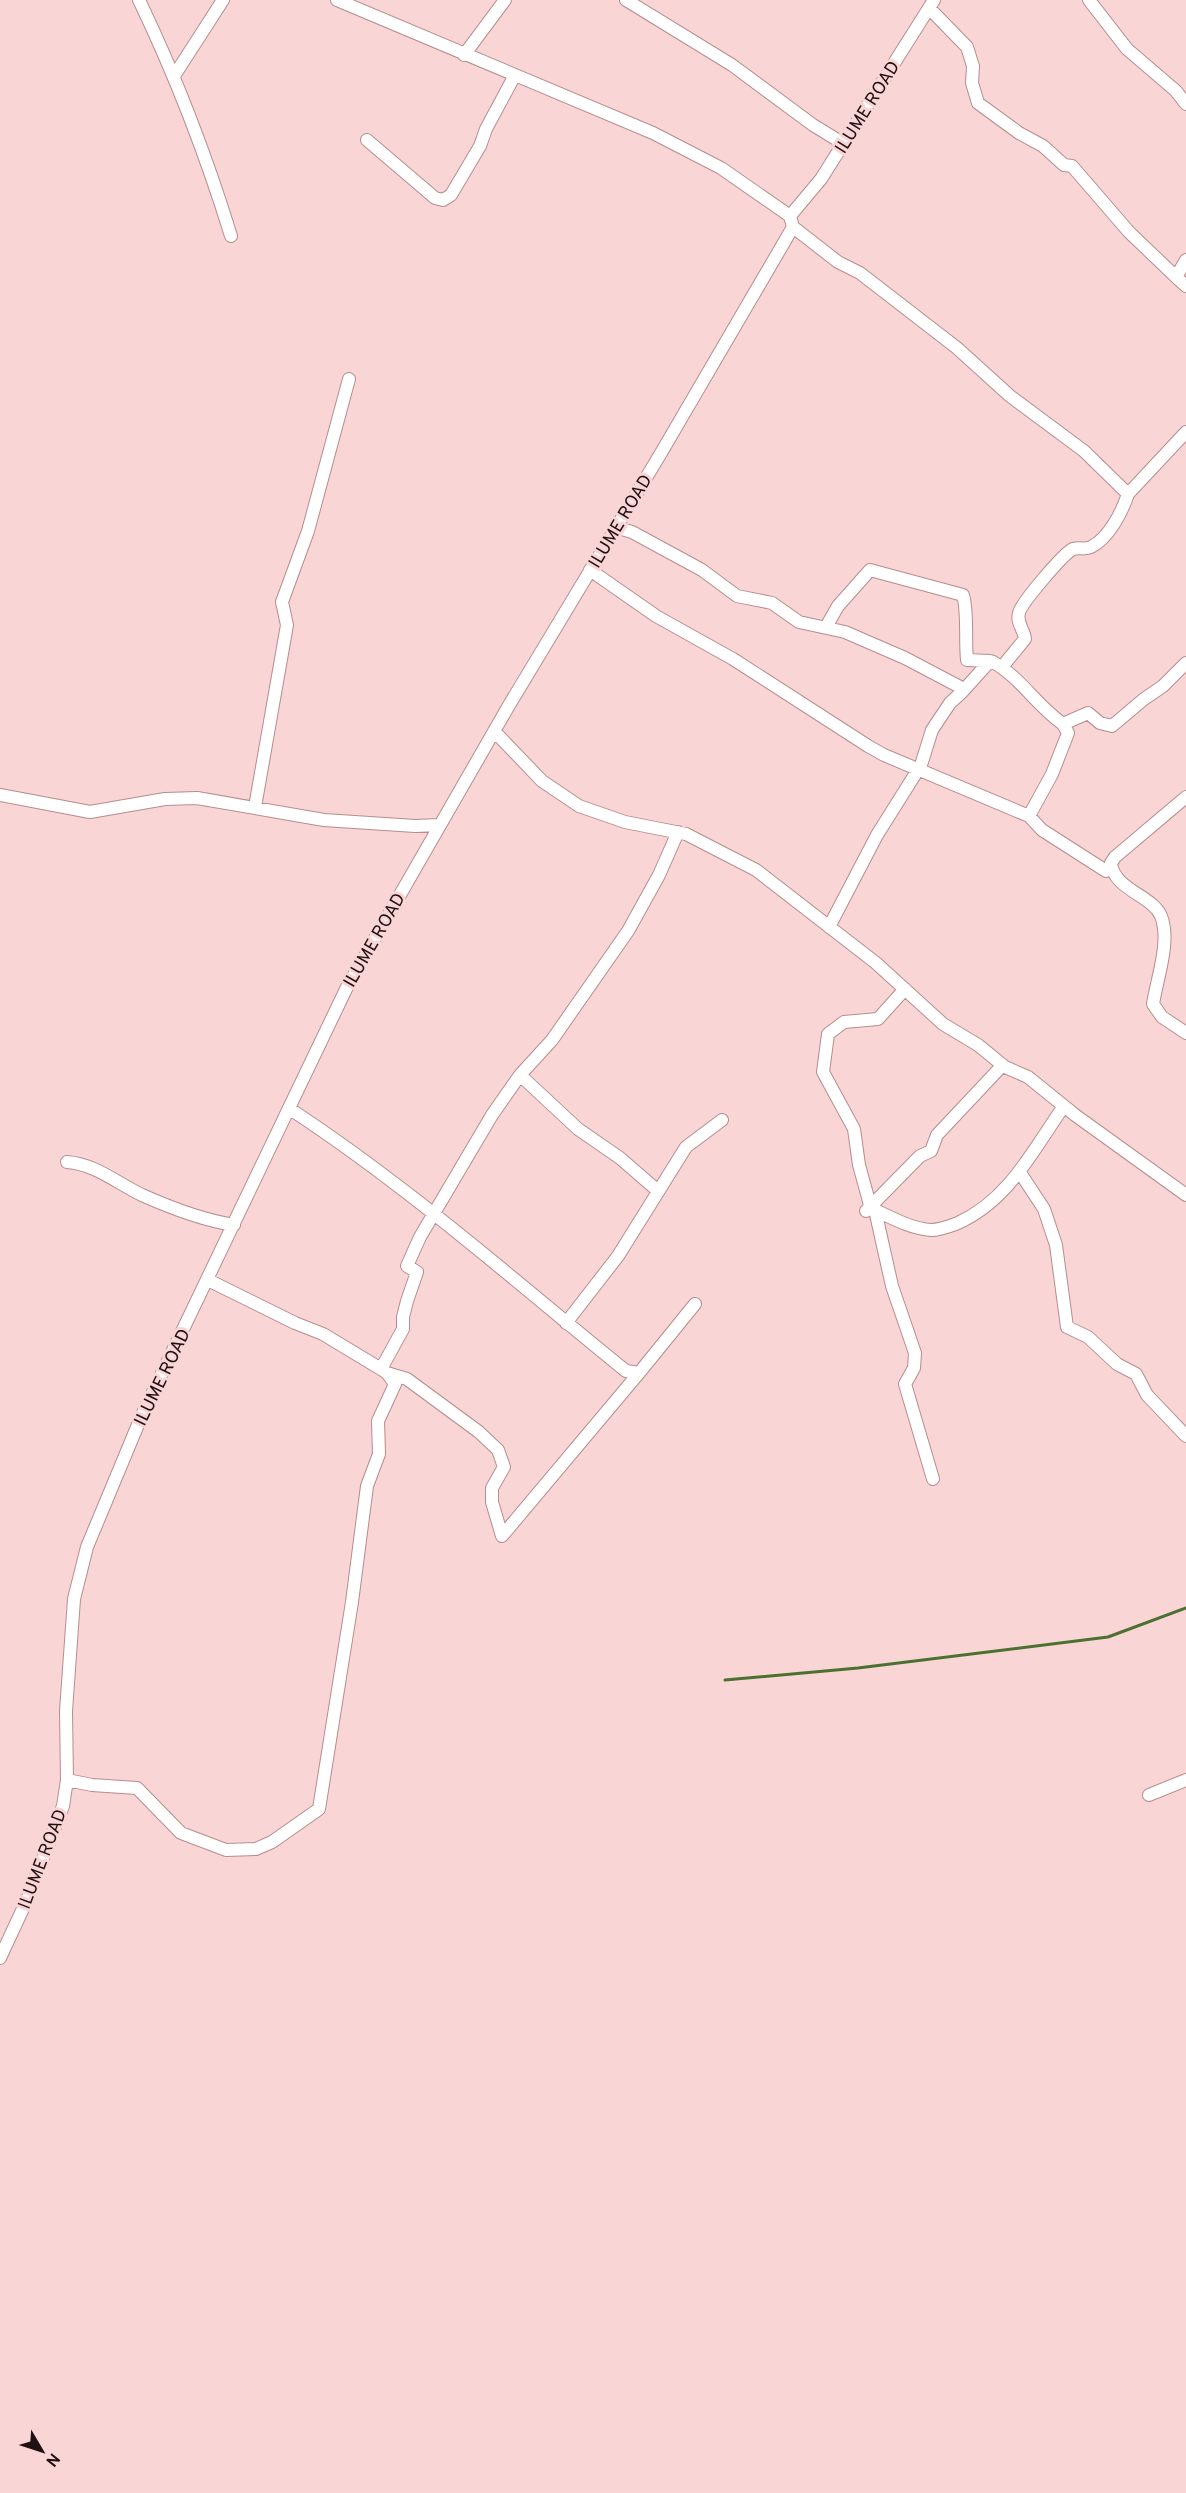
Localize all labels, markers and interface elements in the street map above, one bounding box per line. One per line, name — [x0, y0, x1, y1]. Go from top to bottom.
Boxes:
street label: ILUME ROAD — [831, 57, 906, 158]
street label: ILUME ROAD — [584, 471, 658, 573]
street label: ILUME ROAD — [339, 889, 412, 992]
street label: ILUME ROAD — [130, 1325, 197, 1430]
street label: ILUME ROAD — [14, 1806, 73, 1913]
north arrow — [12, 2421, 72, 2481]
text: N — [41, 2448, 63, 2470]

